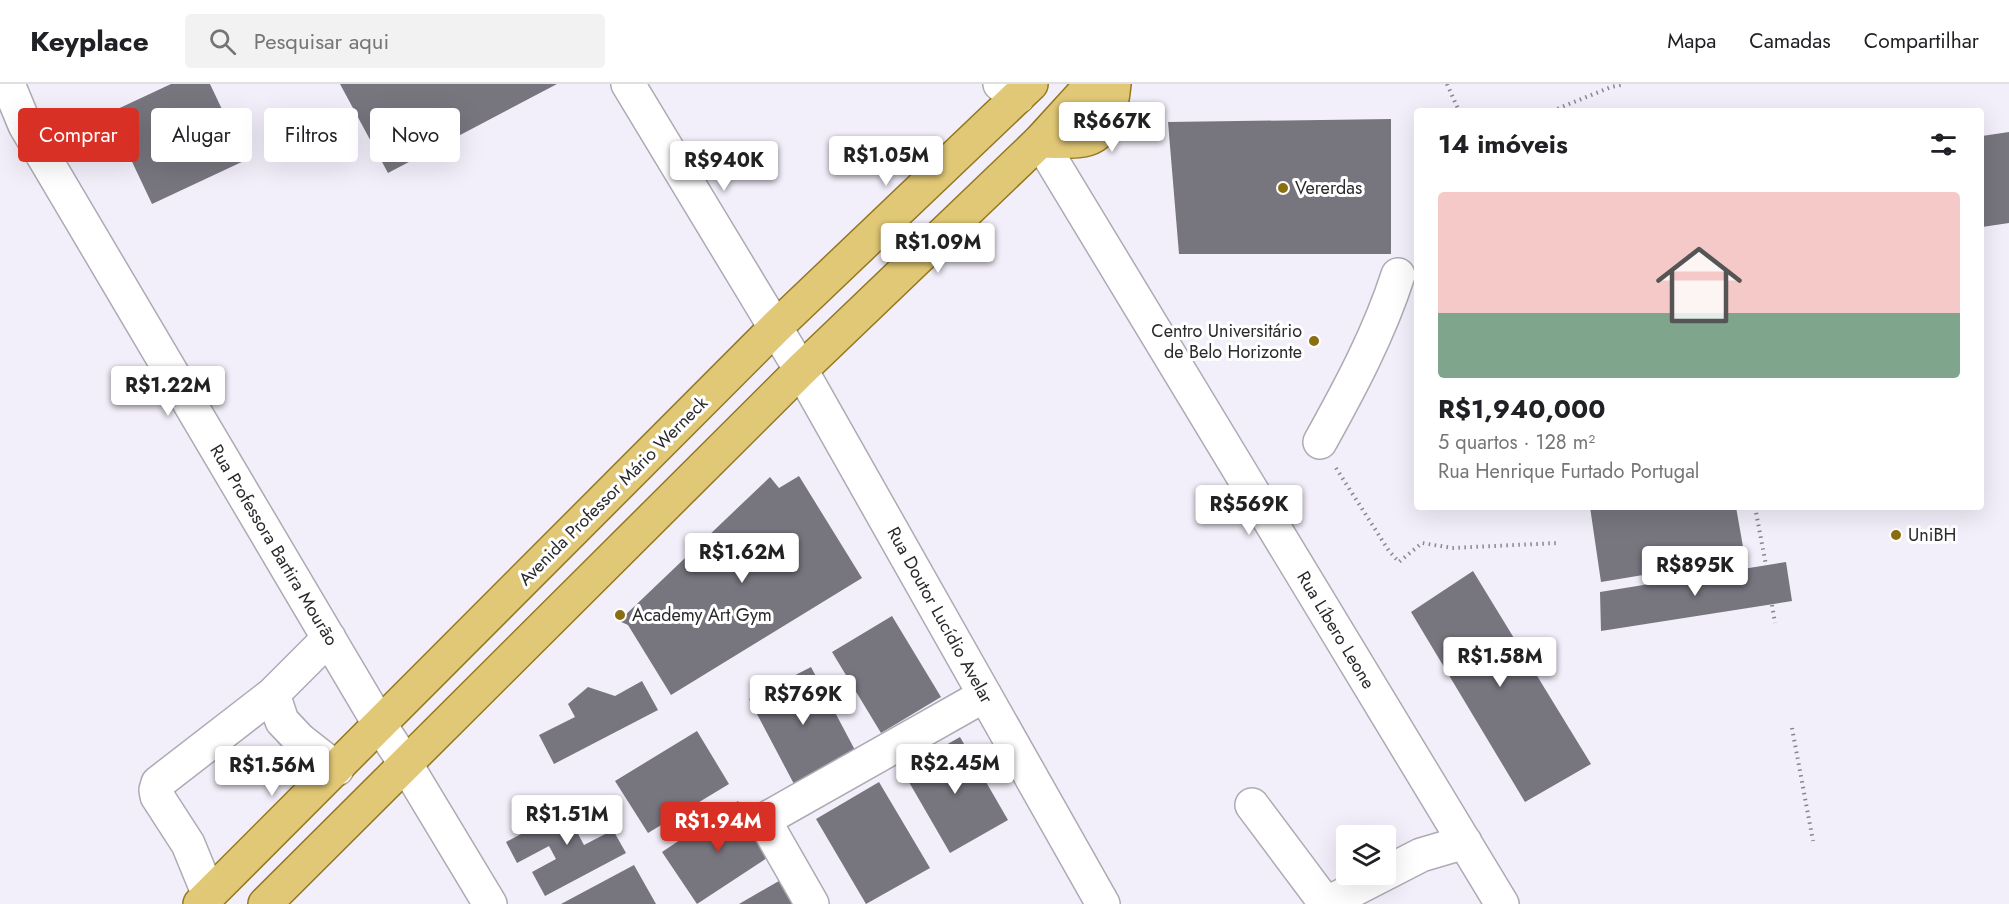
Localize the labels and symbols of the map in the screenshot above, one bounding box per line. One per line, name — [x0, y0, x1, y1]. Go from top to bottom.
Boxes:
pin: R$667K — [1063, 102, 1161, 153]
pin: R$1.05M — [831, 136, 941, 187]
pin: R$940K — [675, 141, 773, 192]
place label: Vererdas — [1295, 175, 1362, 201]
marker: Vererdas — [1276, 181, 1290, 195]
pin: R$1.09M — [883, 223, 993, 274]
place label: Centro Universitário de Belo Horizonte — [1151, 318, 1302, 365]
marker: Centro Universitário de Belo Horizonte — [1307, 334, 1321, 348]
pin: R$1.22M — [113, 366, 223, 417]
street label: Avenida Professor Mário Werneck — [512, 390, 714, 592]
street label: Rua Professora Bartira Mourão — [203, 440, 345, 651]
pin: R$569K — [1200, 485, 1298, 536]
street label: Rua Doutor Lucídio Avelar — [881, 522, 1000, 709]
place label: UniBH — [1908, 522, 1956, 548]
marker: UniBH — [1889, 528, 1903, 542]
pin: R$1.62M — [687, 533, 797, 584]
pin: R$895K — [1646, 546, 1744, 597]
street label: Rua Líbero Leone — [1291, 566, 1381, 694]
place label: Academy Art Gym — [632, 602, 772, 628]
marker: Academy Art Gym — [613, 608, 627, 622]
pin: R$1.58M — [1445, 637, 1555, 688]
pin: R$769K — [754, 675, 852, 726]
pin: R$2.45M — [900, 744, 1010, 795]
pin: R$1.56M — [217, 746, 327, 797]
pin: R$1.51M — [512, 795, 622, 846]
pin: R$1.94M — [663, 802, 773, 853]

